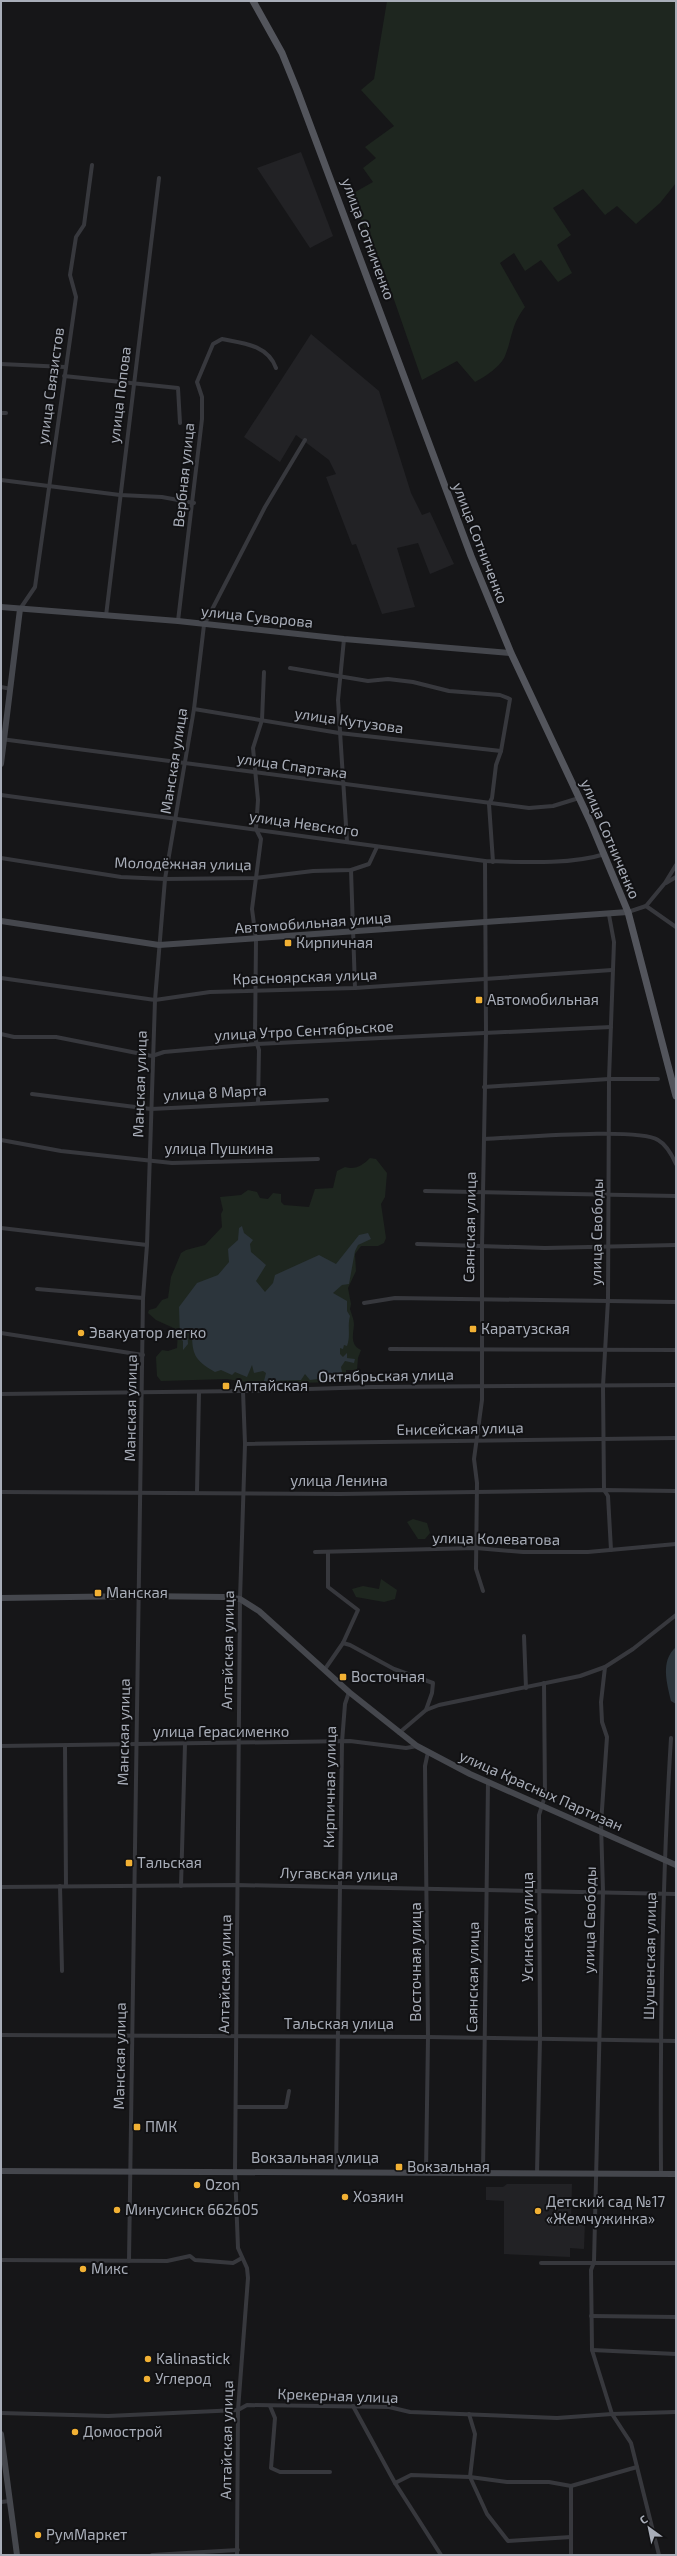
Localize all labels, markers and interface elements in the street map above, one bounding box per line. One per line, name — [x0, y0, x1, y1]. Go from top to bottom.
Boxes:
street label: улица Сотниченко — [338, 175, 399, 302]
street label: улица Связистов — [33, 326, 68, 446]
street label: улица Попова — [104, 345, 135, 445]
street label: Вербная улица — [169, 422, 198, 528]
street label: улица Сотниченко — [449, 479, 512, 606]
street label: улица Суворова — [200, 601, 314, 632]
street label: улица Кутузова — [293, 703, 405, 738]
street label: Манская улица — [156, 706, 191, 815]
street label: улица Спартака — [236, 748, 349, 783]
street label: улица Сотниченко — [577, 776, 644, 902]
street label: улица Невского — [248, 806, 360, 841]
street label: Молодёжная улица — [114, 853, 252, 874]
street label: Автомобильная улица — [234, 908, 392, 937]
place label: Кирпичная — [296, 933, 373, 951]
marker: Кирпичная — [283, 938, 293, 948]
street label: Красноярская улица — [232, 964, 378, 989]
place label: Автомобильная — [487, 990, 599, 1008]
marker: Автомобильная — [474, 995, 484, 1005]
street label: улица Утро Сентябрьское — [214, 1016, 394, 1045]
street label: Манская улица — [128, 1030, 151, 1138]
street label: улица 8 Марта — [163, 1080, 267, 1105]
street label: улица Пушкина — [164, 1139, 274, 1158]
street label: Саянская улица — [459, 1171, 480, 1283]
street label: улица Свободы — [586, 1178, 607, 1286]
place label: Каратузская — [481, 1319, 570, 1338]
place label: Эвакуатор легко — [89, 1323, 206, 1342]
marker: Каратузская — [468, 1324, 478, 1334]
marker: Эвакуатор легко — [76, 1328, 86, 1338]
street label: Манская улица — [120, 1354, 141, 1462]
street label: Октябрьская улица — [318, 1365, 454, 1386]
place label: Алтайская — [234, 1376, 308, 1394]
marker: Алтайская — [221, 1381, 231, 1391]
street label: Енисейская улица — [396, 1418, 524, 1439]
street label: улица Ленина — [290, 1471, 388, 1490]
street label: улица Колеватова — [432, 1528, 560, 1549]
place label: Манская — [106, 1583, 168, 1601]
marker: Манская — [93, 1588, 103, 1598]
street label: Алтайская улица — [217, 1590, 238, 1710]
place label: Восточная — [351, 1667, 425, 1685]
marker: Восточная — [338, 1672, 348, 1682]
street label: Манская улица — [113, 1678, 134, 1786]
street label: улица Герасименко — [153, 1722, 289, 1741]
street label: Кирпичная улица — [319, 1726, 340, 1848]
street label: улица Красных Партизан — [456, 1746, 626, 1835]
place label: Тальская — [137, 1853, 202, 1871]
marker: Тальская — [124, 1858, 134, 1868]
street label: Лугавская улица — [280, 1863, 398, 1884]
street label: улица Свободы — [579, 1866, 600, 1974]
street label: Усинская улица — [518, 1872, 537, 1982]
street label: Шушенская улица — [639, 1892, 660, 2020]
street label: Восточная улица — [406, 1902, 425, 2022]
street label: Алтайская улица — [214, 1914, 235, 2034]
street label: Саянская улица — [462, 1921, 483, 2033]
street label: Манская улица — [109, 2002, 130, 2110]
street label: Тальская улица — [284, 2014, 394, 2033]
place label: ПМК — [145, 2117, 177, 2135]
marker: ПМК — [132, 2122, 142, 2132]
street label: Вокзальная улица — [251, 2148, 379, 2167]
place label: Вокзальная — [407, 2157, 490, 2175]
marker: Вокзальная — [394, 2162, 404, 2172]
place label: Ozon — [205, 2175, 240, 2193]
marker: Ozon — [192, 2180, 202, 2190]
place label: Хозяин — [353, 2187, 404, 2205]
marker: Хозяин — [340, 2192, 350, 2202]
place label: Детский сад №17 «Жемчужинка» — [546, 2192, 666, 2228]
place label: Минусинск 662605 — [125, 2200, 259, 2219]
marker: Минусинск 662605 — [112, 2205, 122, 2215]
marker: Детский сад №17 «Жемчужинка» — [533, 2206, 543, 2216]
place label: Микс — [91, 2259, 128, 2277]
marker: Микс — [78, 2264, 88, 2274]
place label: Kalinastick — [156, 2349, 231, 2367]
marker: Kalinastick — [143, 2354, 153, 2364]
place label: Углерод — [155, 2369, 211, 2387]
marker: Углерод — [142, 2374, 152, 2384]
street label: Алтайская улица — [216, 2380, 237, 2500]
street label: Крекерная улица — [277, 2384, 399, 2407]
place label: Домострой — [83, 2422, 163, 2440]
marker: Домострой — [70, 2427, 80, 2437]
north arrow — [629, 2508, 669, 2548]
text: С — [637, 2512, 650, 2526]
place label: РумМаркет — [46, 2525, 127, 2544]
marker: РумМаркет — [33, 2530, 43, 2540]

